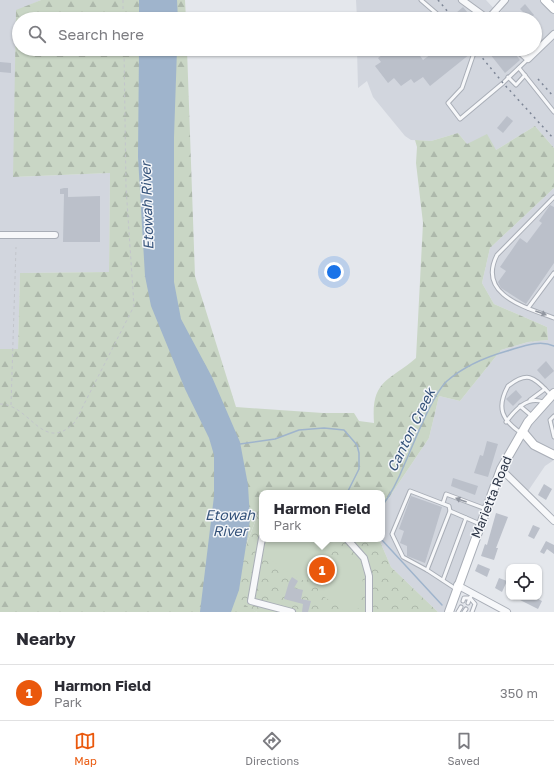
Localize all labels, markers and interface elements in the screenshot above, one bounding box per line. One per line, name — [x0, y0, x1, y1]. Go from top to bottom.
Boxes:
search box — [12, 12, 542, 56]
icon: search — [26, 23, 48, 45]
text: Search here — [58, 25, 144, 43]
water label: Etowah River — [136, 159, 157, 250]
your location — [324, 262, 344, 282]
one-way arrow — [535, 310, 547, 316]
water label: Canton Creek — [383, 383, 439, 474]
street label: Marietta Road — [467, 454, 515, 540]
popup — [259, 490, 385, 542]
one-way arrow — [455, 497, 467, 503]
text: Harmon Field — [274, 499, 370, 517]
water label: Etowah River — [205, 506, 256, 539]
text: Park — [274, 517, 302, 533]
pin: 1 — [309, 555, 335, 585]
map controls — [506, 564, 542, 600]
button: locate — [506, 564, 542, 600]
text: Nearby — [16, 628, 76, 649]
text: Harmon Field — [54, 676, 151, 694]
text: 1 — [26, 685, 32, 701]
text: 350 m — [500, 685, 538, 701]
text: Park — [54, 694, 82, 710]
tab: Map — [74, 730, 97, 767]
tab: Directions — [245, 730, 299, 767]
tab: Saved — [448, 730, 480, 767]

